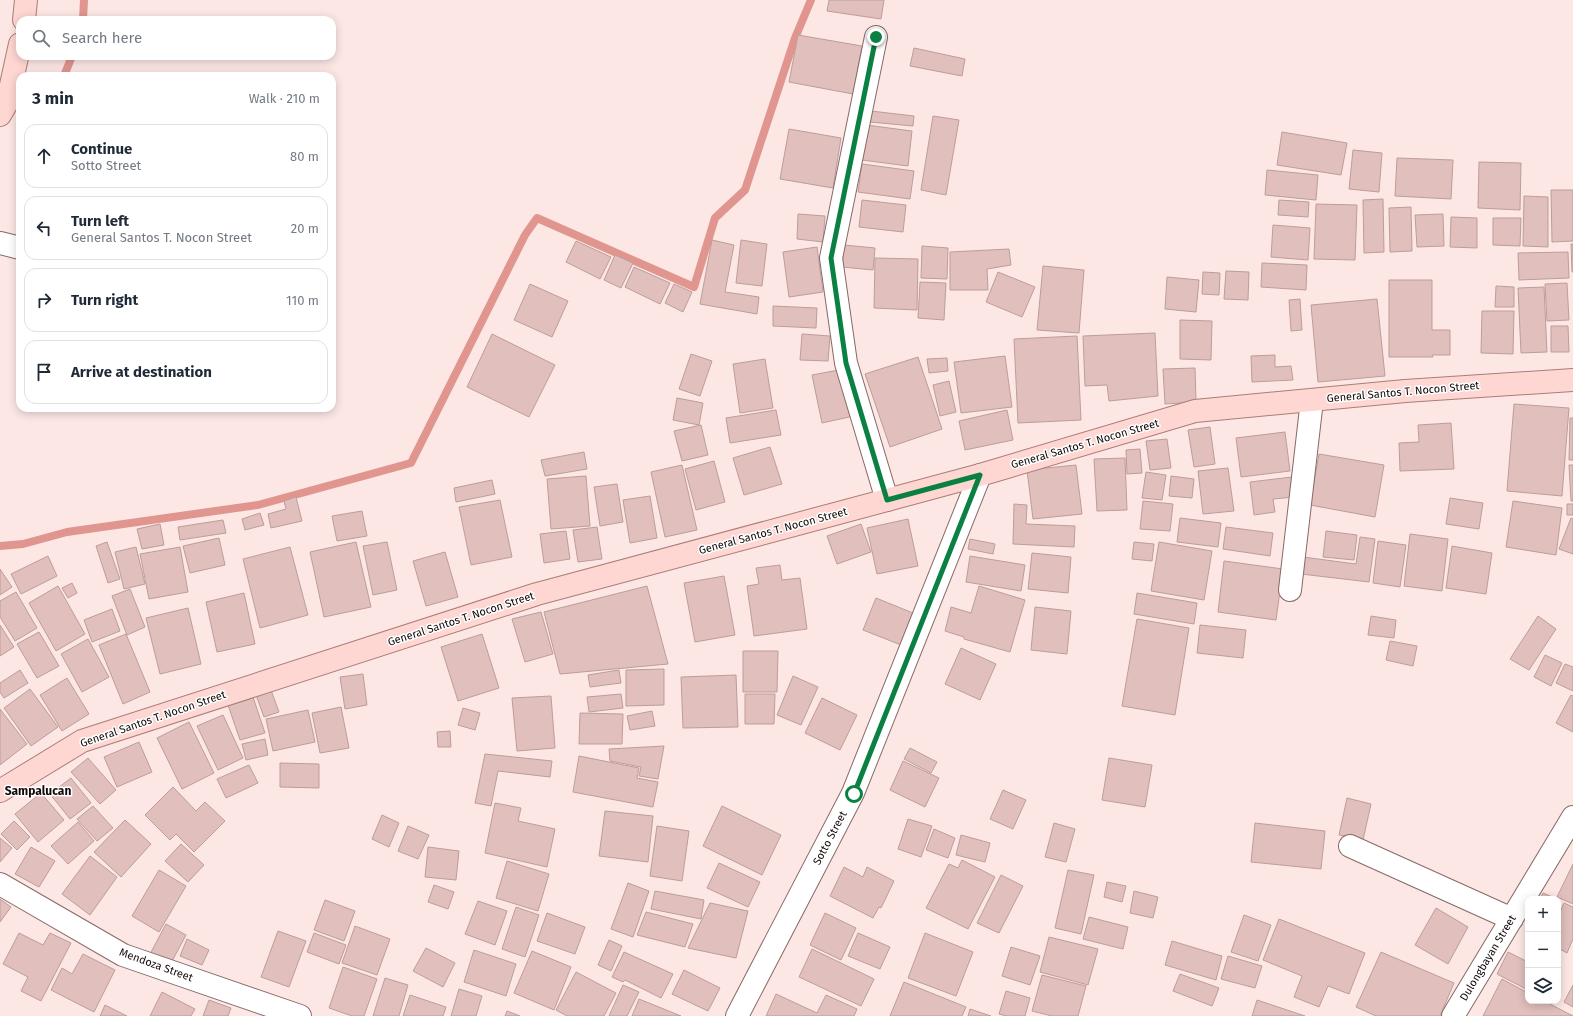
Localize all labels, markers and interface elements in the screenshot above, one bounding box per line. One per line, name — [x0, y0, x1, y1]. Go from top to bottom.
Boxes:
search box — [16, 16, 336, 60]
icon: search — [30, 27, 52, 49]
route end — [867, 28, 885, 46]
text: Search here — [62, 29, 142, 47]
text: 3 min — [32, 88, 74, 109]
text: Walk · 210 m — [249, 91, 320, 106]
text: Continue — [71, 140, 132, 158]
icon: ahead — [33, 145, 55, 167]
text: 80 m — [290, 149, 319, 164]
text: Sotto Street — [71, 158, 141, 173]
text: Turn left — [71, 212, 129, 230]
icon: left — [33, 217, 55, 239]
text: 20 m — [291, 221, 319, 236]
text: General Santos T. Nocon Street — [71, 230, 252, 245]
icon: right — [33, 289, 55, 311]
text: Turn right — [71, 291, 138, 309]
text: 110 m — [286, 293, 319, 308]
icon: arrive — [33, 361, 55, 383]
text: Arrive at destination — [71, 363, 212, 381]
street label: General Santos T. Nocon Street — [1326, 379, 1480, 405]
street label: General Santos T. Nocon Street — [1010, 417, 1160, 471]
street label: General Santos T. Nocon Street — [697, 505, 849, 557]
street label: General Santos T. Nocon Street — [386, 589, 536, 649]
street label: General Santos T. Nocon Street — [78, 688, 228, 750]
district label: Sampalucan — [5, 784, 71, 798]
route start — [845, 785, 863, 803]
street label: Sotto Street — [810, 809, 850, 867]
map controls — [1525, 896, 1561, 1004]
button: + — [1525, 896, 1561, 932]
street label: Dulongbayan Street — [1457, 913, 1519, 1003]
button: − — [1525, 932, 1561, 968]
street label: Mendoza Street — [117, 946, 195, 984]
button: layers — [1525, 968, 1561, 1004]

